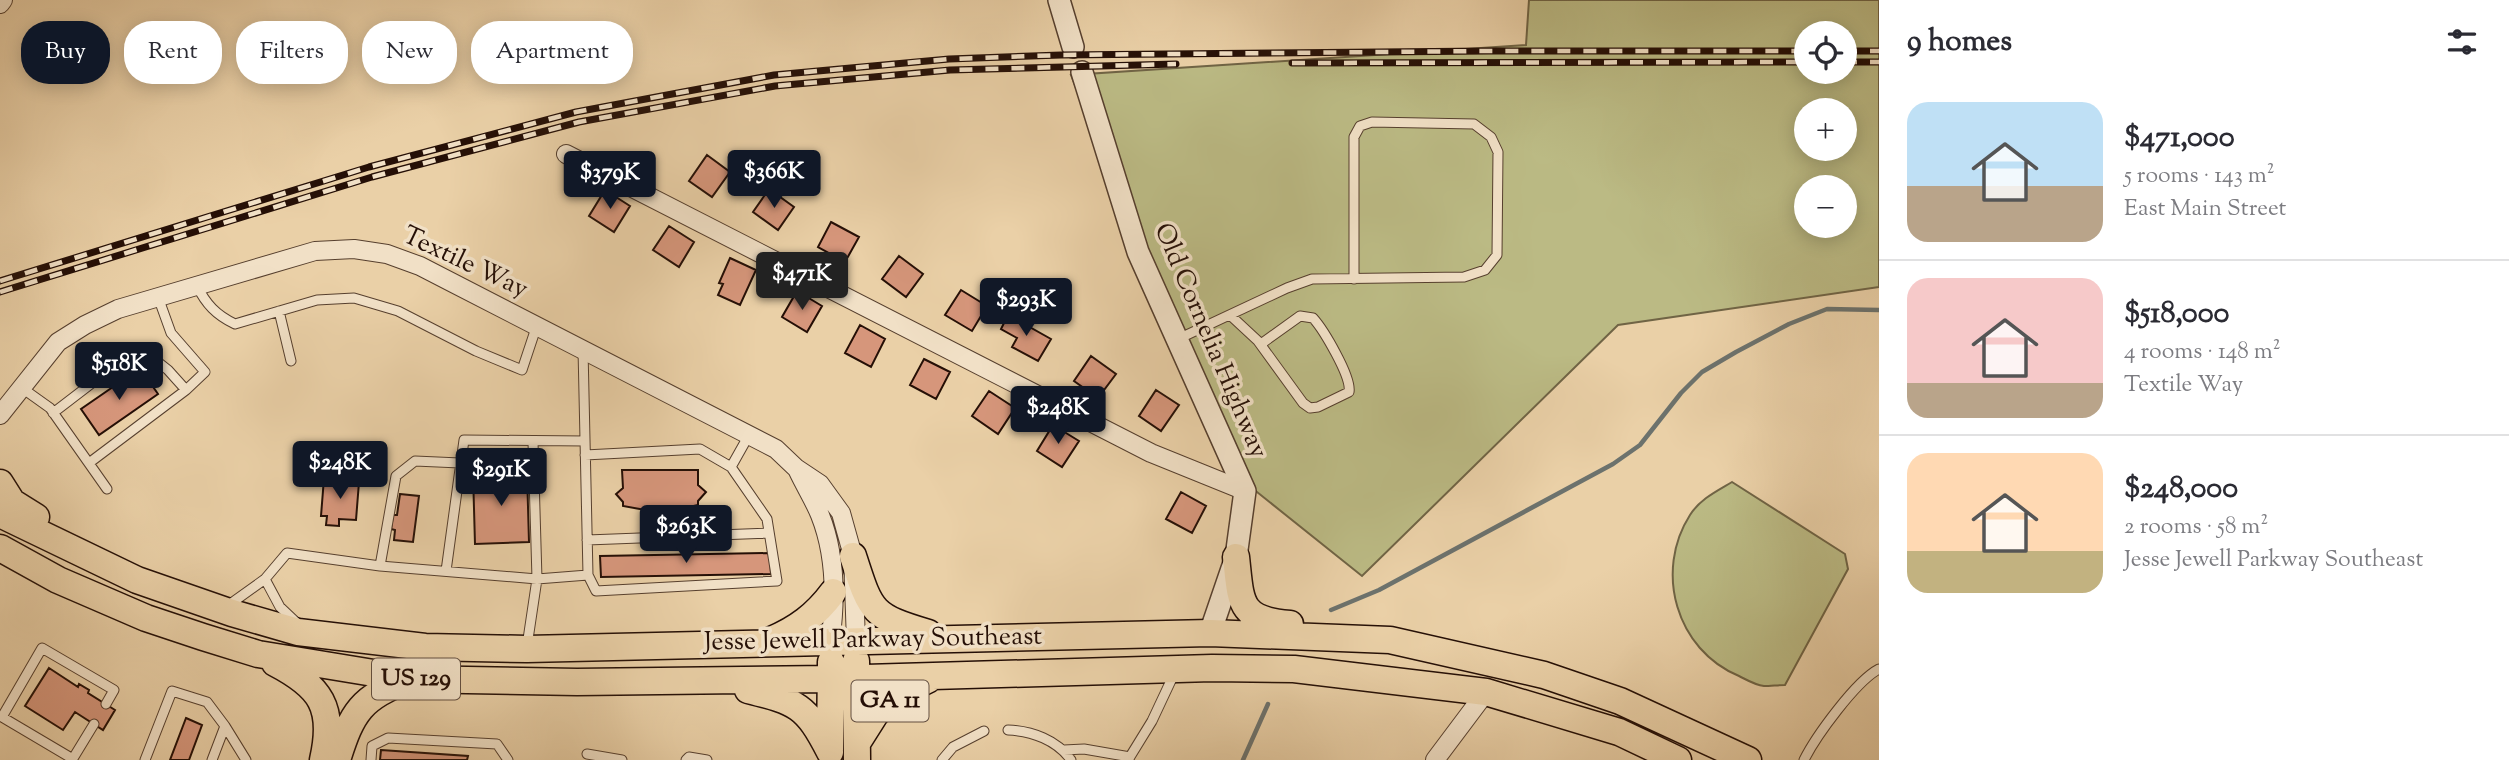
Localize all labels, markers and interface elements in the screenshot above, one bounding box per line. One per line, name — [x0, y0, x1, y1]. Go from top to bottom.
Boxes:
chip: Buy — [21, 21, 110, 84]
chip: Rent — [124, 21, 222, 84]
chip: Filters — [236, 21, 348, 84]
chip: New — [362, 21, 457, 84]
chip: Apartment — [471, 21, 633, 84]
map controls — [1794, 21, 1857, 238]
button: locate — [1794, 21, 1857, 84]
text: 9 homes — [1907, 21, 2012, 64]
icon: filters — [2443, 23, 2481, 61]
button: + — [1794, 98, 1857, 161]
text: $471,000 — [2124, 117, 2235, 160]
icon: home — [1963, 130, 2047, 214]
pin: $366K — [725, 150, 823, 210]
pin: $379K — [561, 152, 659, 211]
text: $366K — [744, 156, 804, 189]
text: $379K — [580, 157, 640, 190]
text: 5 rooms · 143 m² — [2124, 160, 2275, 193]
button: − — [1794, 175, 1857, 238]
text: East Main Street — [2124, 193, 2286, 226]
street label: Textile Way — [396, 218, 534, 308]
street label: Old Cornelia Highway — [1144, 218, 1276, 464]
pin: $471K — [753, 252, 851, 312]
text: $471K — [772, 258, 832, 291]
pin: $293K — [977, 278, 1075, 338]
text: $293K — [996, 284, 1056, 317]
text: $518,000 — [2124, 293, 2229, 336]
icon: home — [1963, 306, 2047, 390]
text: 4 rooms · 148 m² — [2124, 336, 2281, 369]
pin: $518K — [70, 342, 168, 402]
text: $518K — [91, 348, 147, 381]
text: Textile Way — [2124, 369, 2243, 402]
pin: $248K — [1009, 386, 1107, 446]
text: $248K — [1027, 392, 1089, 425]
pin: $248K — [291, 442, 389, 501]
text: $248K — [309, 447, 371, 480]
pin: $291K — [452, 448, 550, 508]
text: $291K — [472, 454, 530, 487]
text: $248,000 — [2124, 468, 2238, 511]
icon: home — [1963, 481, 2047, 565]
pin: $263K — [637, 505, 735, 565]
text: $263K — [656, 511, 716, 544]
text: 2 rooms · 58 m² — [2124, 511, 2268, 544]
text: Jesse Jewell Parkway Southeast — [2124, 544, 2423, 577]
street label: Jesse Jewell Parkway Southeast — [702, 619, 1043, 661]
road number: US 129 — [372, 658, 460, 700]
road number: GA 11 — [852, 680, 928, 722]

